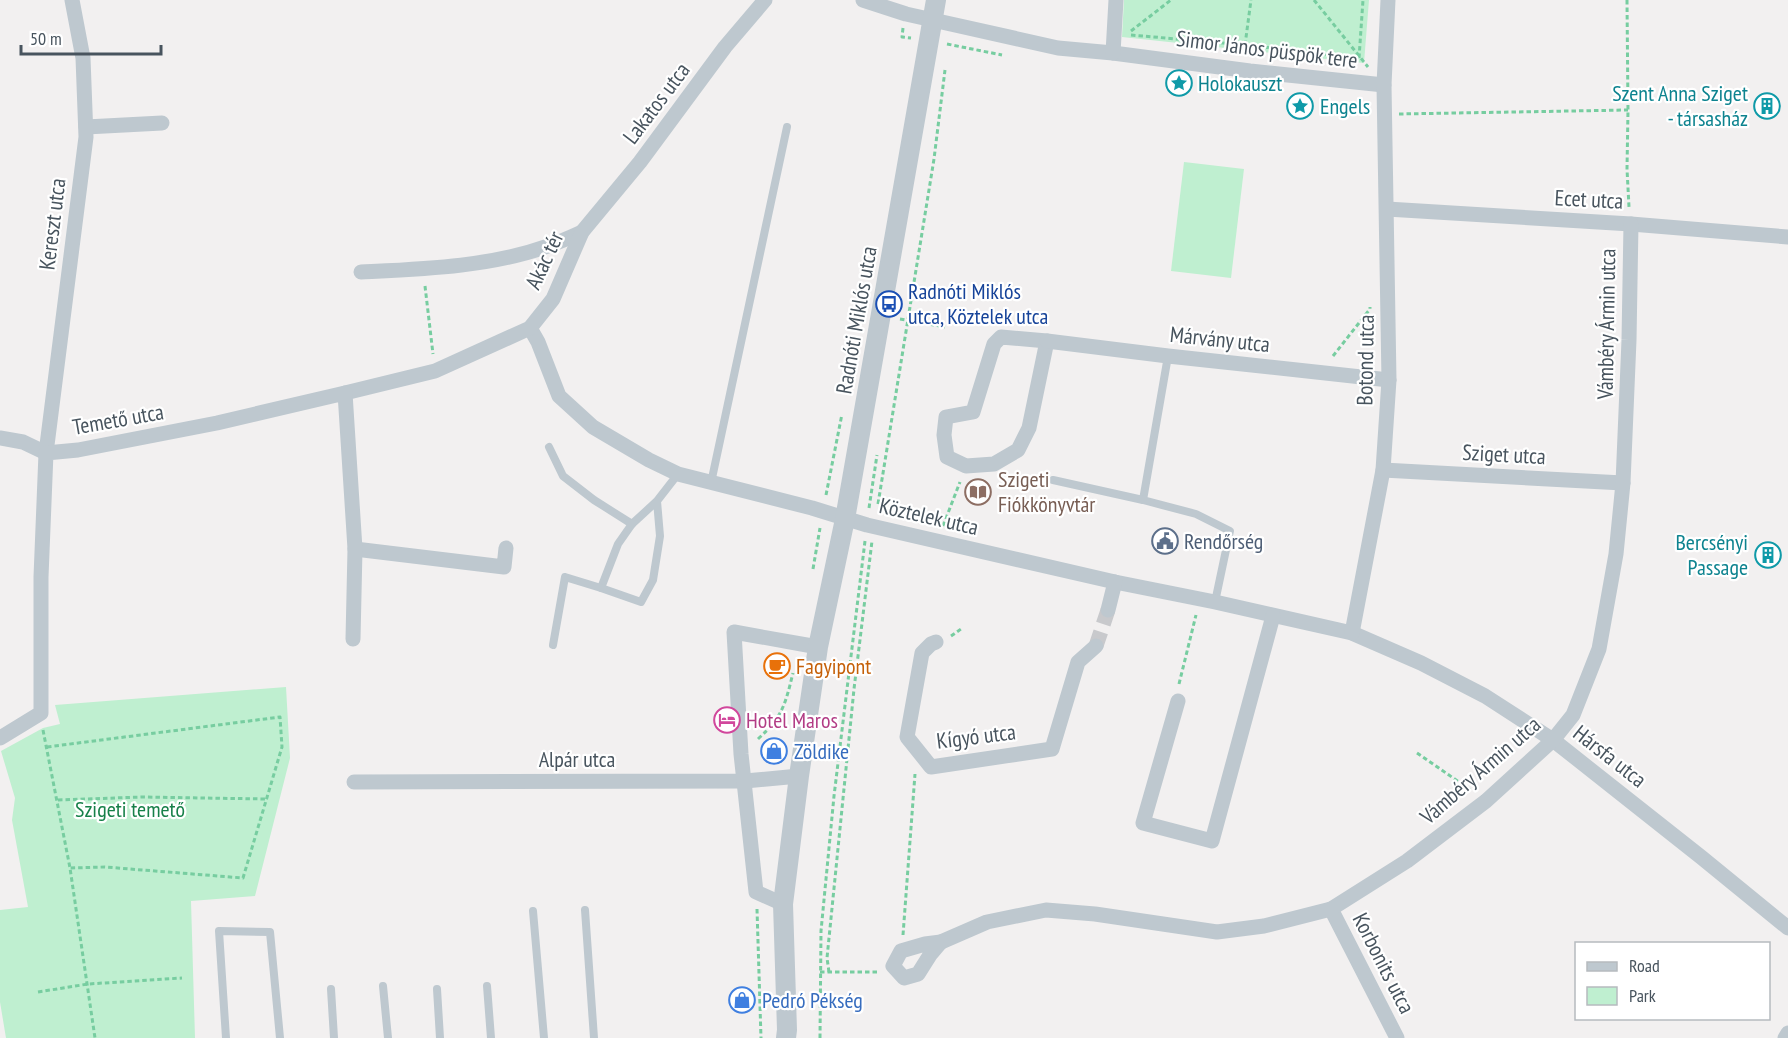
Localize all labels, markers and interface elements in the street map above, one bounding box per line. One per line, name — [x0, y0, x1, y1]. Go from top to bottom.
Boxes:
scale bar — [21, 18, 160, 56]
street label: Simor János püspök tere — [1175, 24, 1359, 74]
text: 50 m — [30, 27, 62, 50]
street label: Lakatos utca — [616, 57, 696, 149]
place icon: Holokauszt — [1164, 68, 1194, 98]
place label: Holokauszt — [1198, 69, 1282, 97]
place label: Szent Anna Sziget - társasház — [1612, 79, 1748, 132]
place icon: Engels — [1285, 91, 1315, 121]
building icon: Szent Anna Sziget - társasház — [1752, 91, 1782, 121]
place label: Engels — [1320, 92, 1370, 120]
street label: Kereszt utca — [32, 176, 72, 272]
street label: Ecet utca — [1554, 183, 1624, 215]
street label: Akác tér — [518, 227, 570, 293]
street label: Radnóti Miklós utca — [829, 244, 883, 396]
street label: Vámbéry Ármin utca — [1591, 248, 1621, 401]
place label: Radnóti Miklós utca, Köztelek utca — [908, 277, 1048, 330]
bus stop icon: Radnóti Miklós utca, Köztelek utca — [874, 289, 904, 319]
street label: Botond utca — [1350, 314, 1380, 406]
street label: Márvány utca — [1169, 320, 1271, 358]
street label: Temető utca — [70, 397, 166, 441]
street label: Sziget utca — [1462, 438, 1546, 470]
place label: Szigeti Fiókkönyvtár — [998, 465, 1095, 518]
library icon: Szigeti Fiókkönyvtár — [963, 477, 993, 507]
street label: Köztelek utca — [877, 491, 981, 541]
public building icon: Rendőrség — [1150, 526, 1180, 556]
place label: Rendőrség — [1184, 527, 1263, 555]
place label: Bercsényi Passage — [1675, 528, 1748, 581]
building icon: Bercsényi Passage — [1753, 540, 1783, 570]
cafe icon: Fagyipont — [762, 651, 792, 681]
place label: Fagyipont — [796, 652, 871, 680]
hotel icon: Hotel Maros — [712, 705, 742, 735]
place label: Hotel Maros — [746, 706, 838, 734]
street label: Vámbéry Ármin utca — [1413, 710, 1546, 831]
street label: Kígyó utca — [935, 717, 1017, 755]
street label: Hársfa utca — [1568, 719, 1652, 793]
shop icon: Zöldike — [759, 736, 789, 766]
place label: Zöldike — [794, 737, 849, 765]
street label: Alpár utca — [539, 745, 615, 773]
park label: Szigeti temető — [75, 795, 185, 823]
street label: Korbonits utca — [1347, 908, 1421, 1018]
legend — [1575, 942, 1770, 1020]
text: Road — [1629, 954, 1660, 977]
text: Park — [1629, 984, 1656, 1007]
shop icon: Pedró Pékség — [727, 985, 757, 1015]
place label: Pedró Pékség — [762, 986, 863, 1014]

